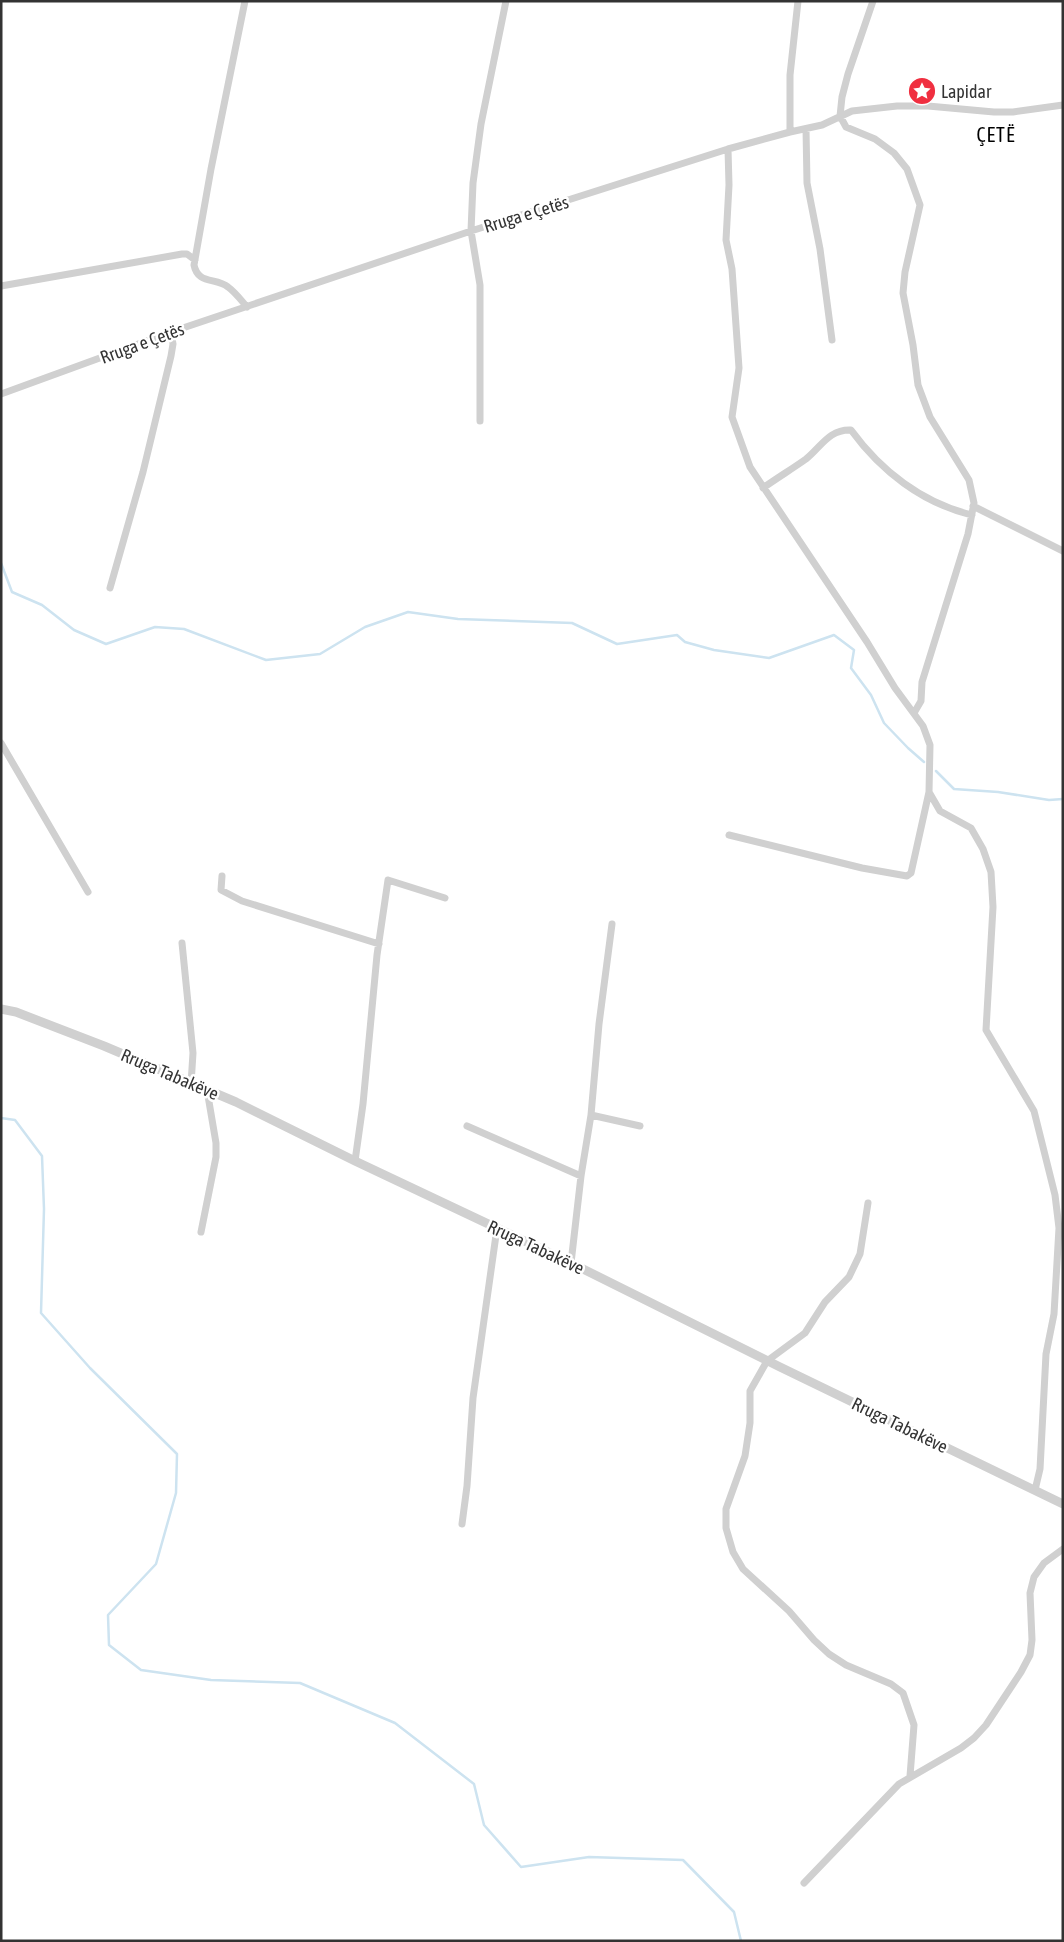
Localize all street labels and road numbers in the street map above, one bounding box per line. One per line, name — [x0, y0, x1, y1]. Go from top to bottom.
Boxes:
street label: Rruga e Çetës — [481, 191, 571, 237]
street label: Rruga e Çetës — [97, 318, 187, 368]
street label: Rruga Tabakëve — [118, 1044, 222, 1104]
street label: Rruga Tabakëve — [484, 1215, 588, 1279]
street label: Rruga Tabakëve — [849, 1393, 951, 1457]

